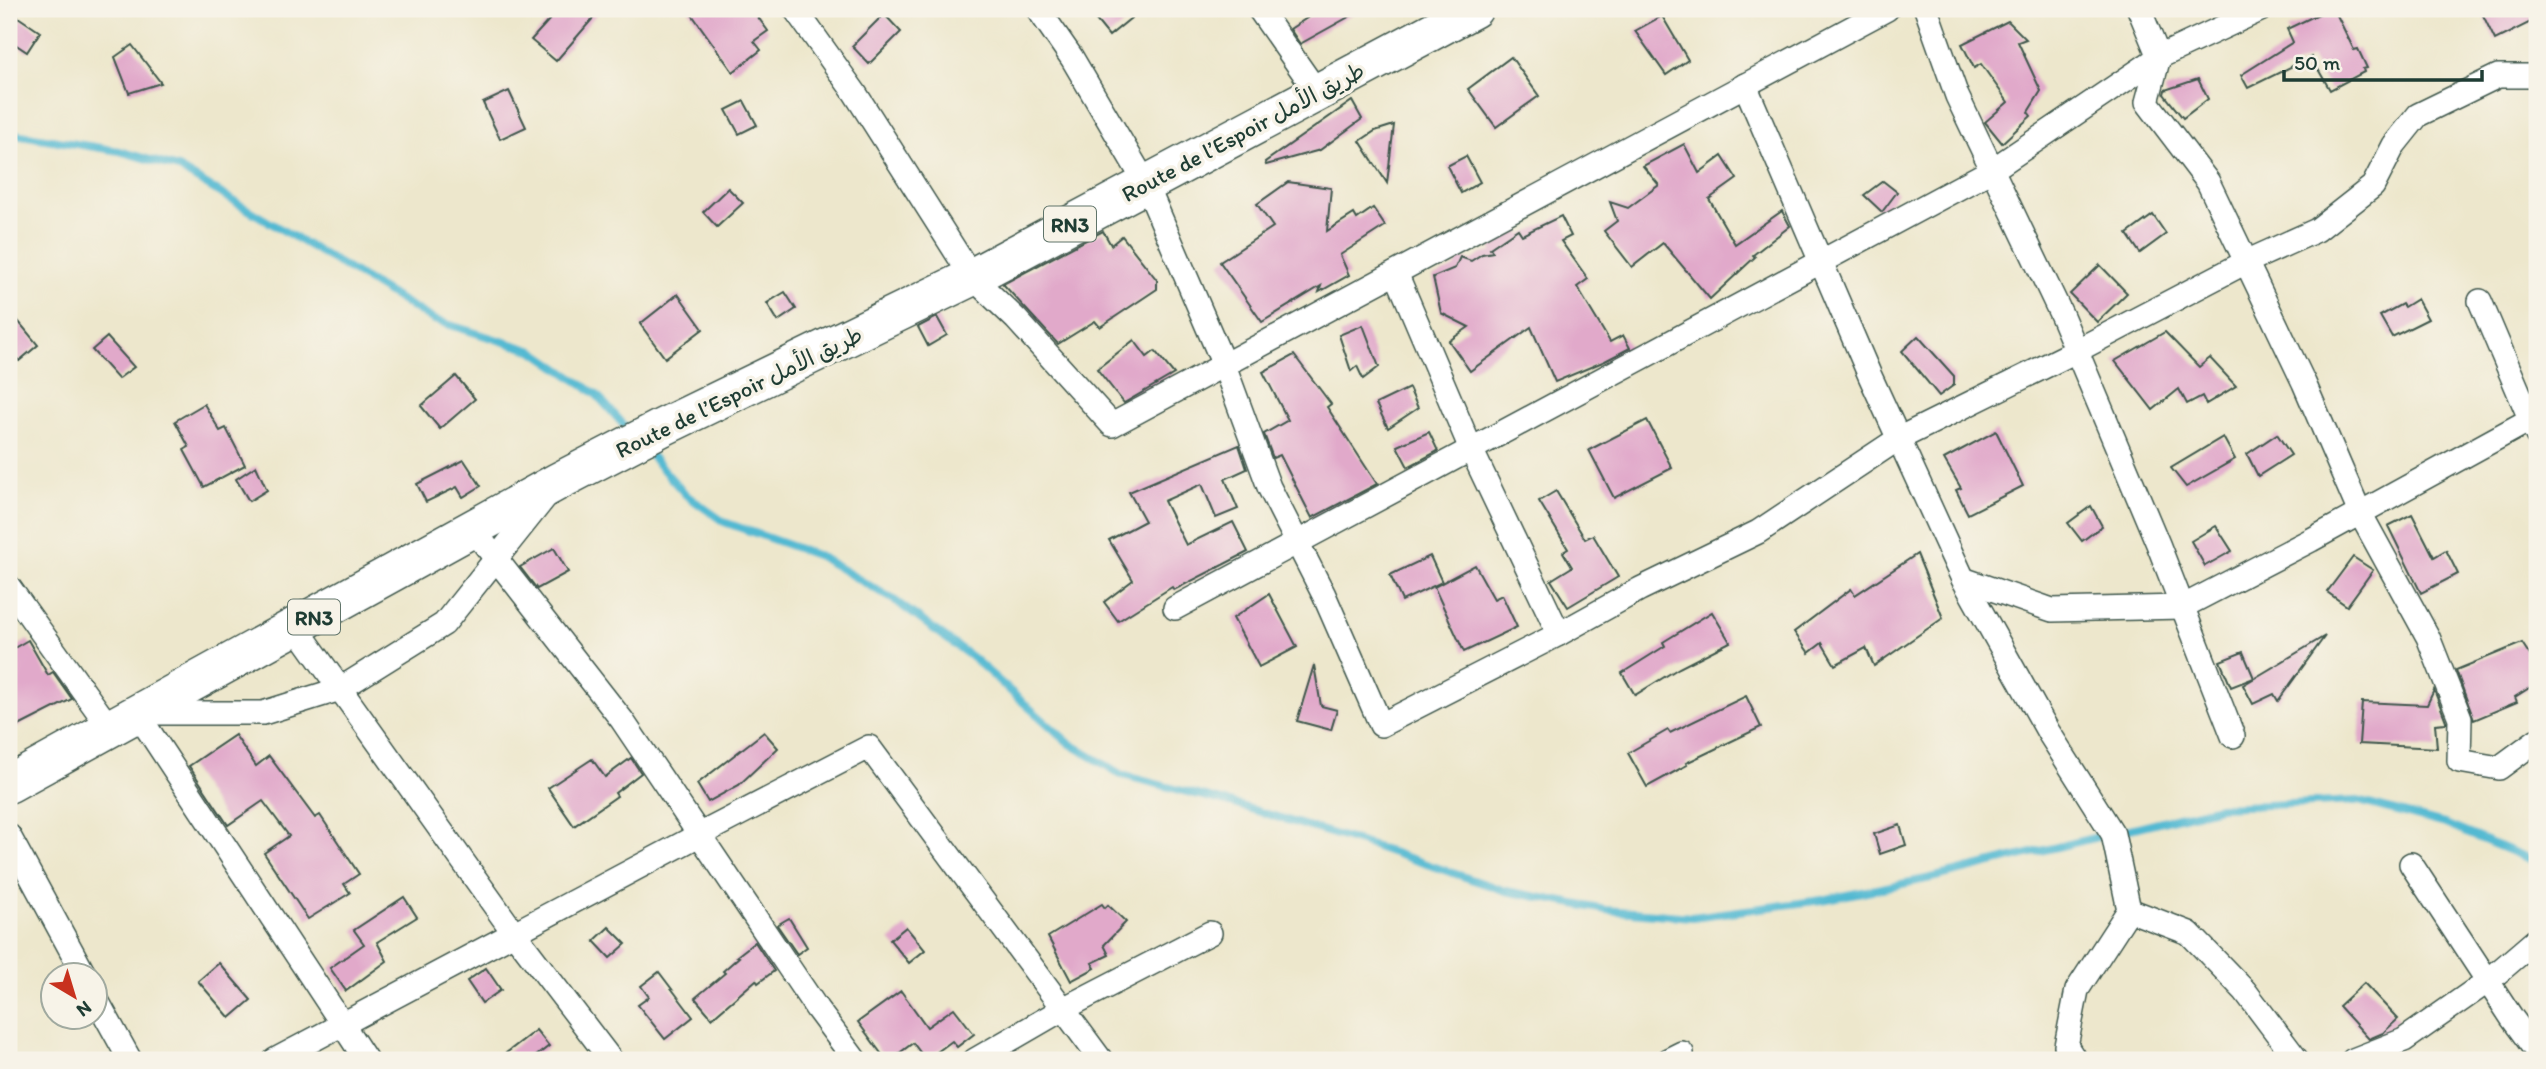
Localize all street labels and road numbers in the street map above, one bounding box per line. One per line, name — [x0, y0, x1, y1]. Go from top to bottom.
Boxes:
street label: Route de l’Espoir طريق الأمل — [1116, 54, 1369, 208]
road number: RN3 — [1044, 206, 1096, 242]
street label: Route de l’Espoir طريق الأمل — [610, 318, 867, 464]
road number: RN3 — [288, 600, 340, 634]

